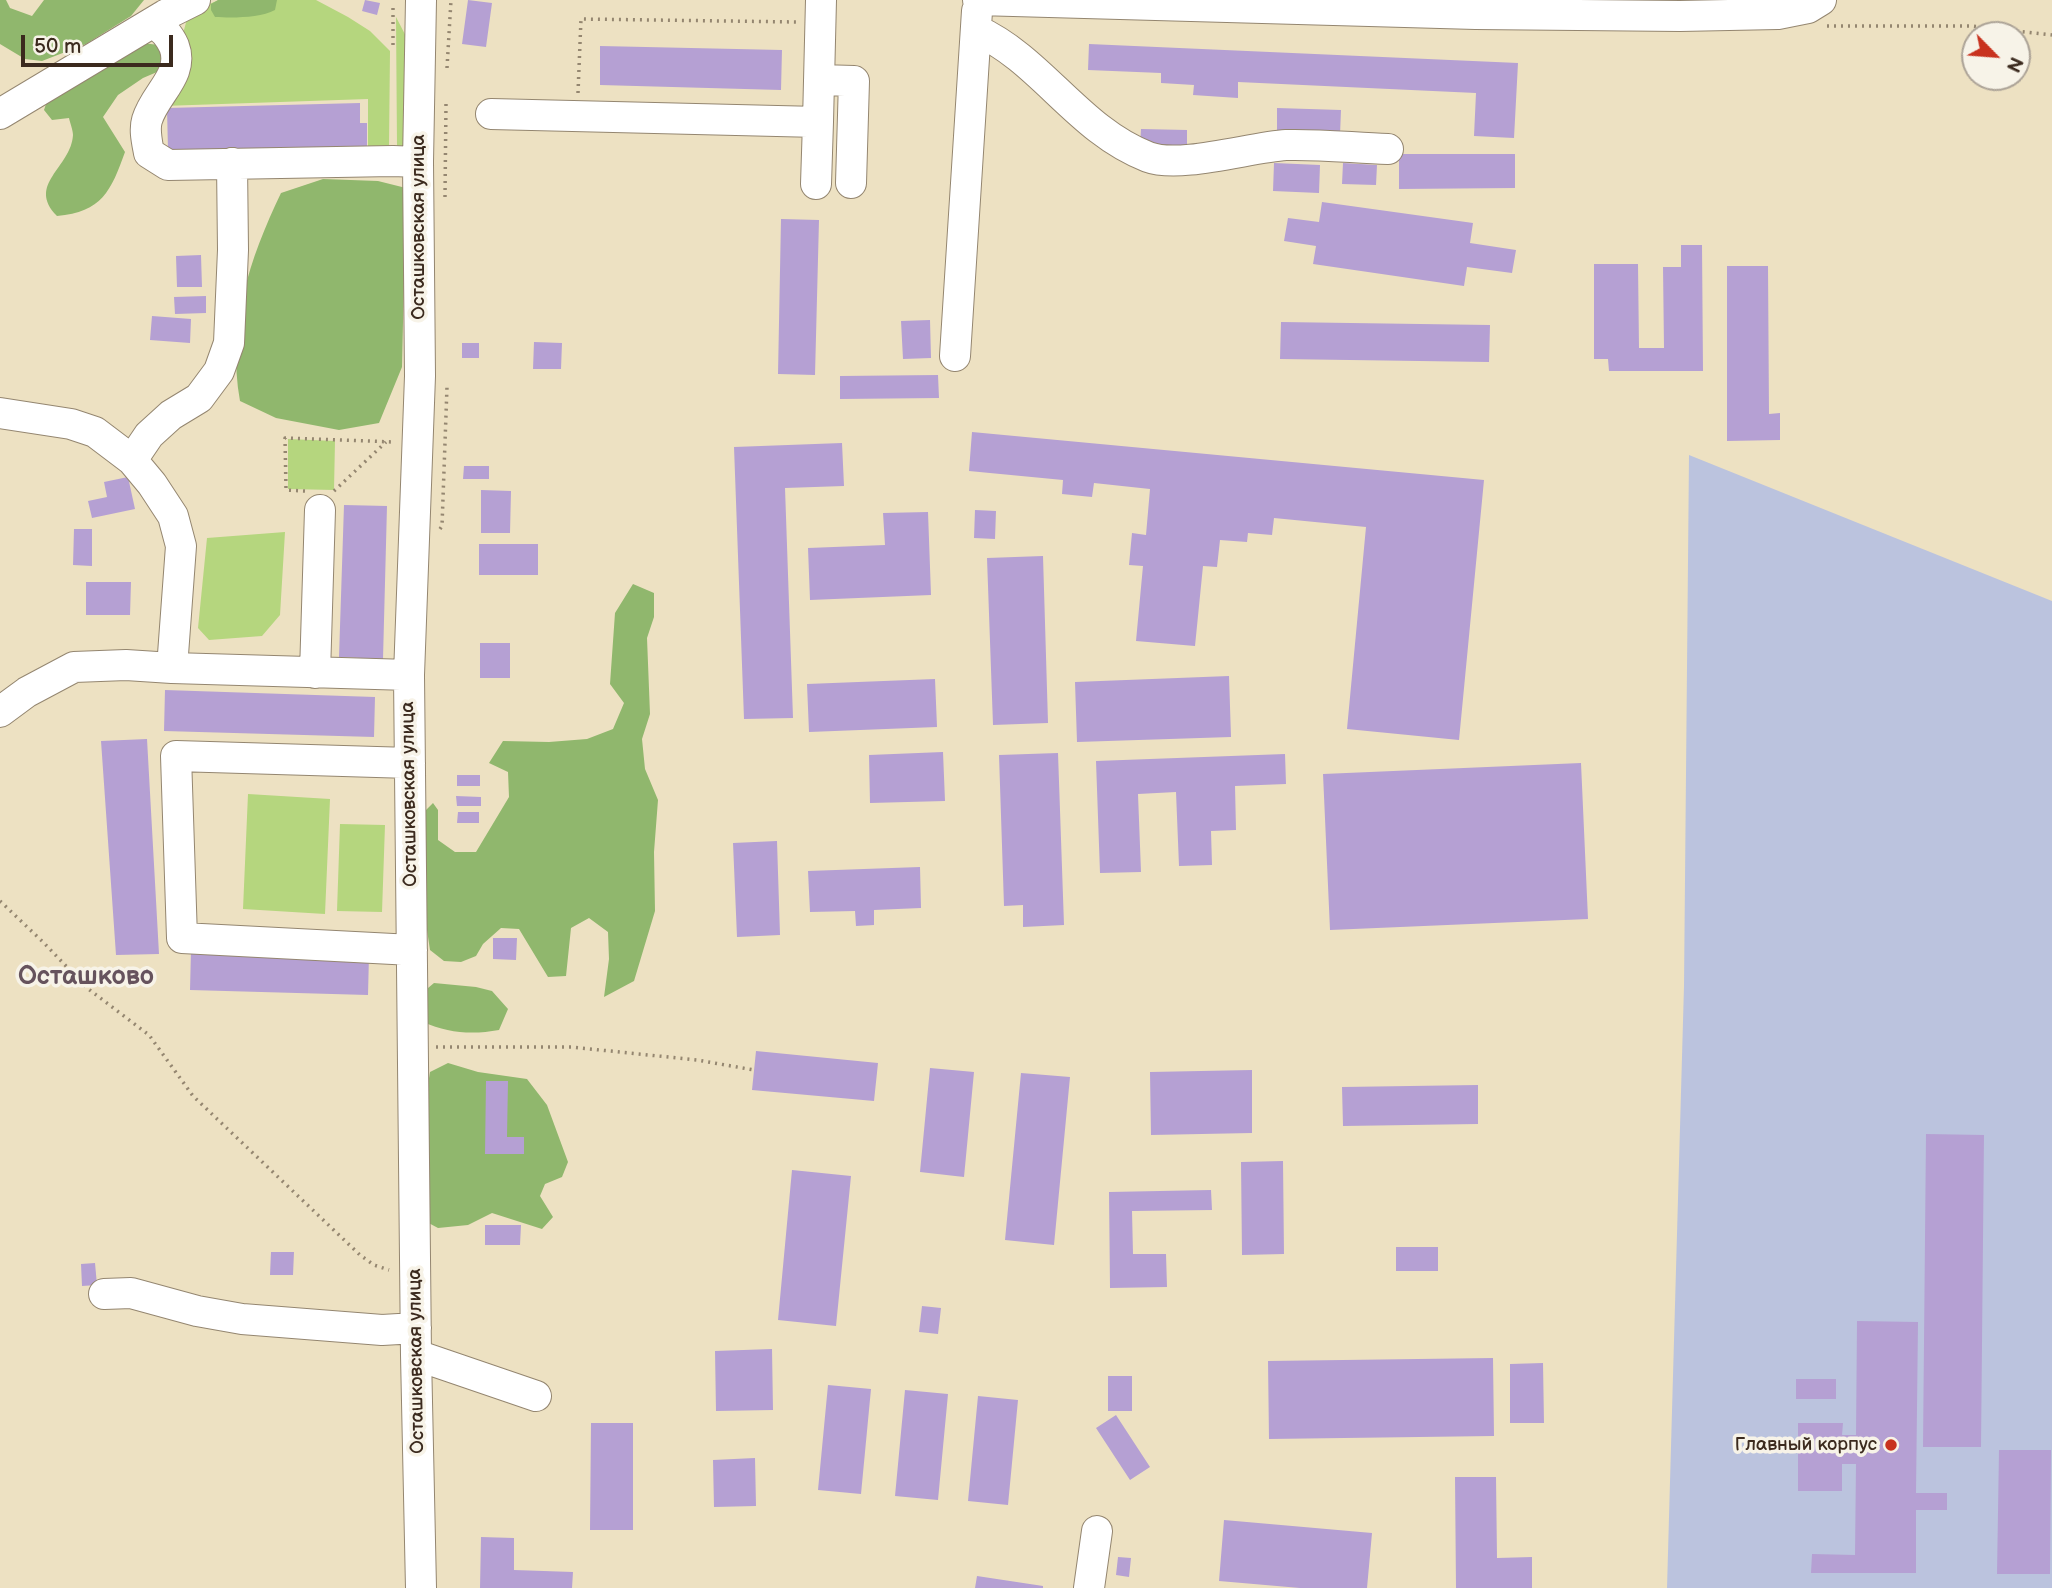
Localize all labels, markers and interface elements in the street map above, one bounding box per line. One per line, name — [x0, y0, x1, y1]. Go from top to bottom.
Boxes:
scale bar — [24, 21, 177, 65]
north arrow — [1961, 21, 2031, 91]
text: 50 m — [34, 34, 81, 59]
text: N — [2000, 53, 2027, 76]
street label: Осташковская улица — [408, 134, 430, 320]
street label: Осташковская улица — [397, 701, 423, 887]
district label: Осташково — [18, 961, 154, 993]
street label: Осташковская улица — [404, 1268, 430, 1454]
place label: Главный корпус — [1735, 1434, 1877, 1456]
marker: Главный корпус — [1883, 1437, 1899, 1453]

